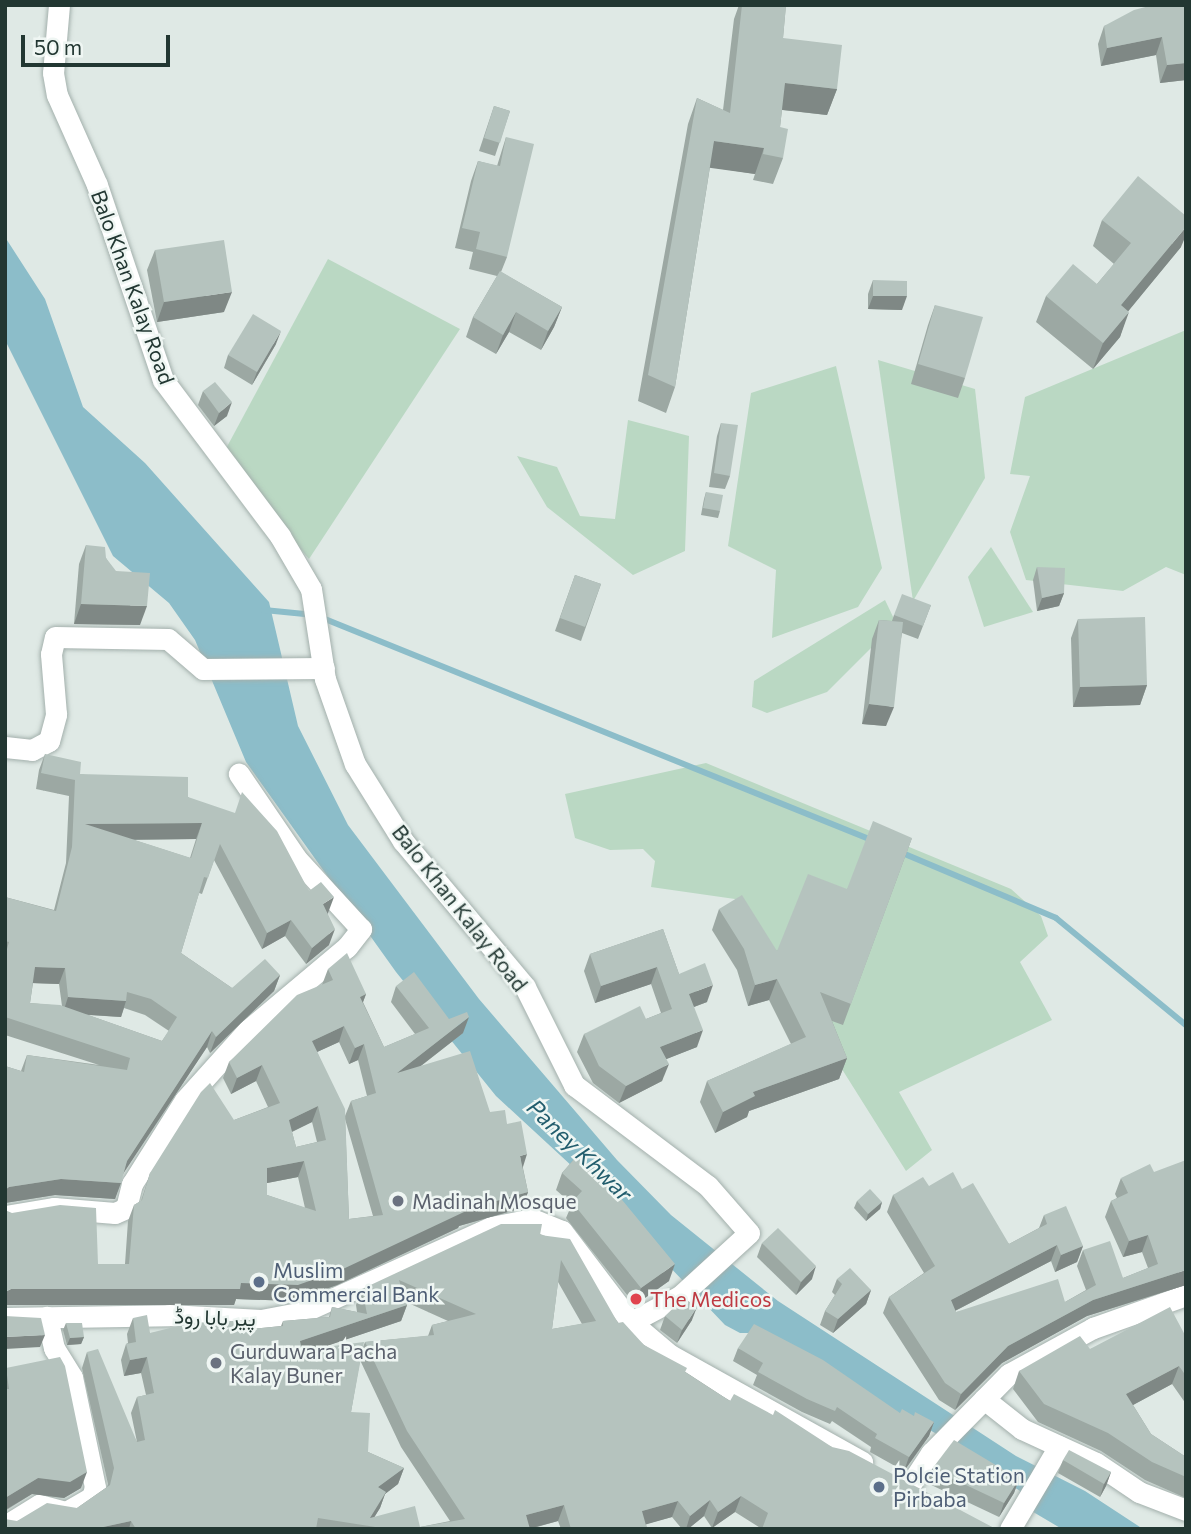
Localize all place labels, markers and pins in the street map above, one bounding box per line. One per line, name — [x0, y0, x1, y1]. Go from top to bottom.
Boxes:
place label: Madinah Mosque — [412, 1188, 576, 1214]
marker: Madinah Mosque — [390, 1193, 406, 1209]
place label: Muslim Commercial Bank — [273, 1257, 440, 1307]
marker: Muslim Commercial Bank — [251, 1274, 267, 1290]
place label: The Medicos — [650, 1286, 772, 1312]
marker: The Medicos — [628, 1291, 644, 1307]
place label: Gurduwara Pacha Kalay Buner — [230, 1338, 397, 1388]
marker: Gurduwara Pacha Kalay Buner — [208, 1355, 224, 1371]
place label: Polcie Station Pirbaba — [893, 1462, 1025, 1512]
marker: Polcie Station Pirbaba — [871, 1479, 887, 1495]

